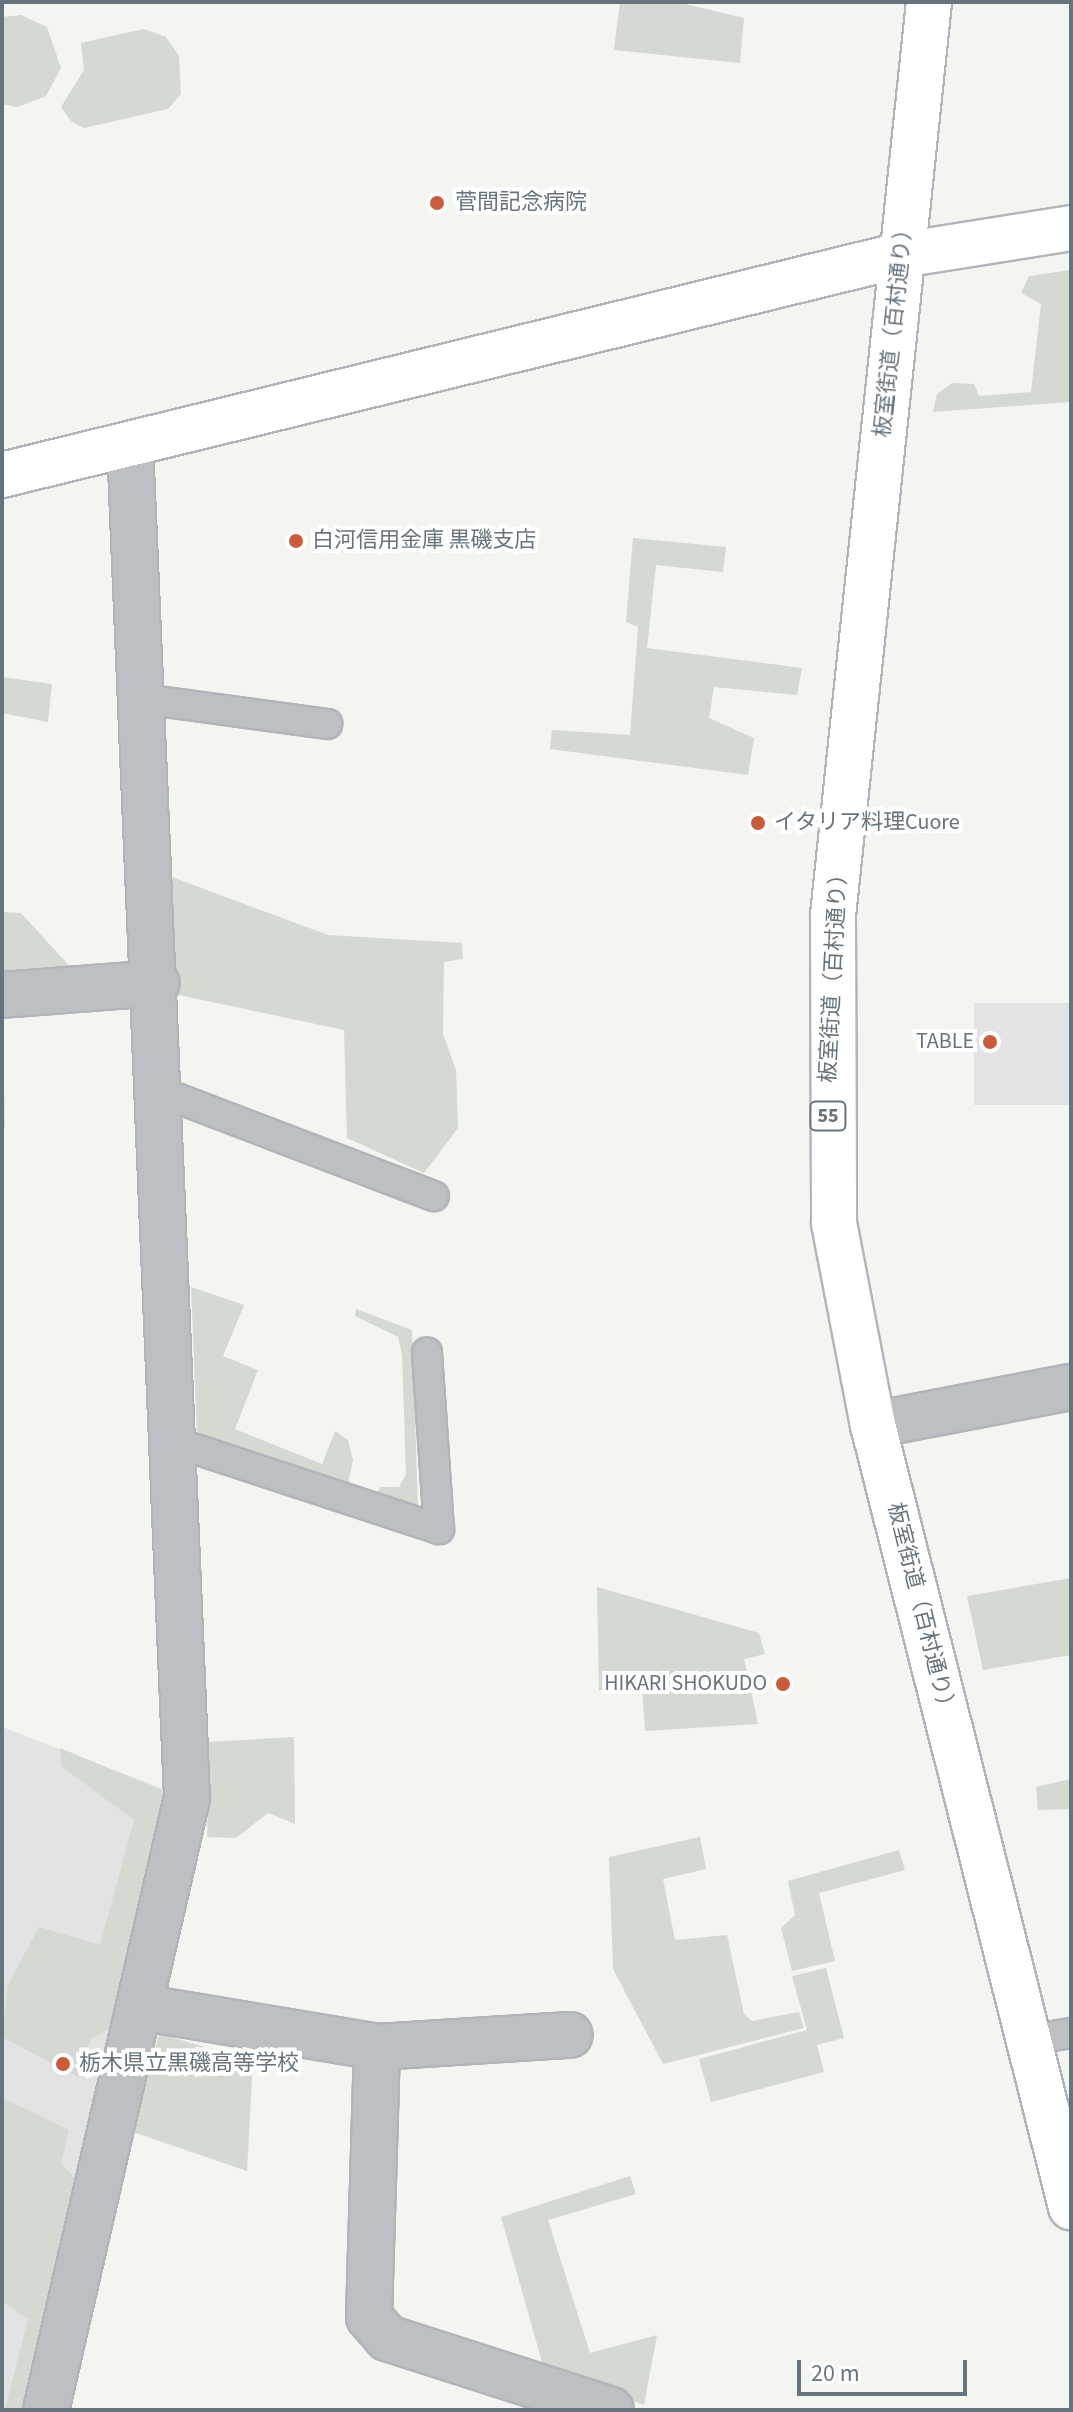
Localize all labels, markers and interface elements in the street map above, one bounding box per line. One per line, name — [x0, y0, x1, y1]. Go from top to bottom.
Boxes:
place label: 菅間記念病院 — [455, 190, 587, 216]
marker: 菅間記念病院 — [426, 192, 448, 214]
street label: 板室街道（百村通り） — [869, 217, 919, 439]
place label: 白河信用金庫 黒磯支店 — [312, 528, 536, 554]
marker: 白河信用金庫 黒磯支店 — [287, 532, 305, 550]
place label: イタリア料理Cuore — [774, 810, 961, 836]
marker: イタリア料理Cuore — [749, 814, 767, 832]
street label: 板室街道（百村通り） — [815, 862, 853, 1084]
place label: TABLE — [916, 1029, 974, 1055]
marker: TABLE — [981, 1033, 999, 1051]
road number: 55 — [808, 1100, 848, 1132]
street label: 板室街道（百村通り） — [882, 1500, 960, 1720]
place label: HIKARI SHOKUDO — [604, 1671, 767, 1697]
marker: HIKARI SHOKUDO — [774, 1675, 792, 1693]
place label: 栃木県立黒磯高等学校 — [79, 2051, 299, 2077]
marker: 栃木県立黒磯高等学校 — [54, 2055, 72, 2073]
scale bar — [801, 2344, 971, 2394]
text: 20 m — [811, 2356, 860, 2391]

